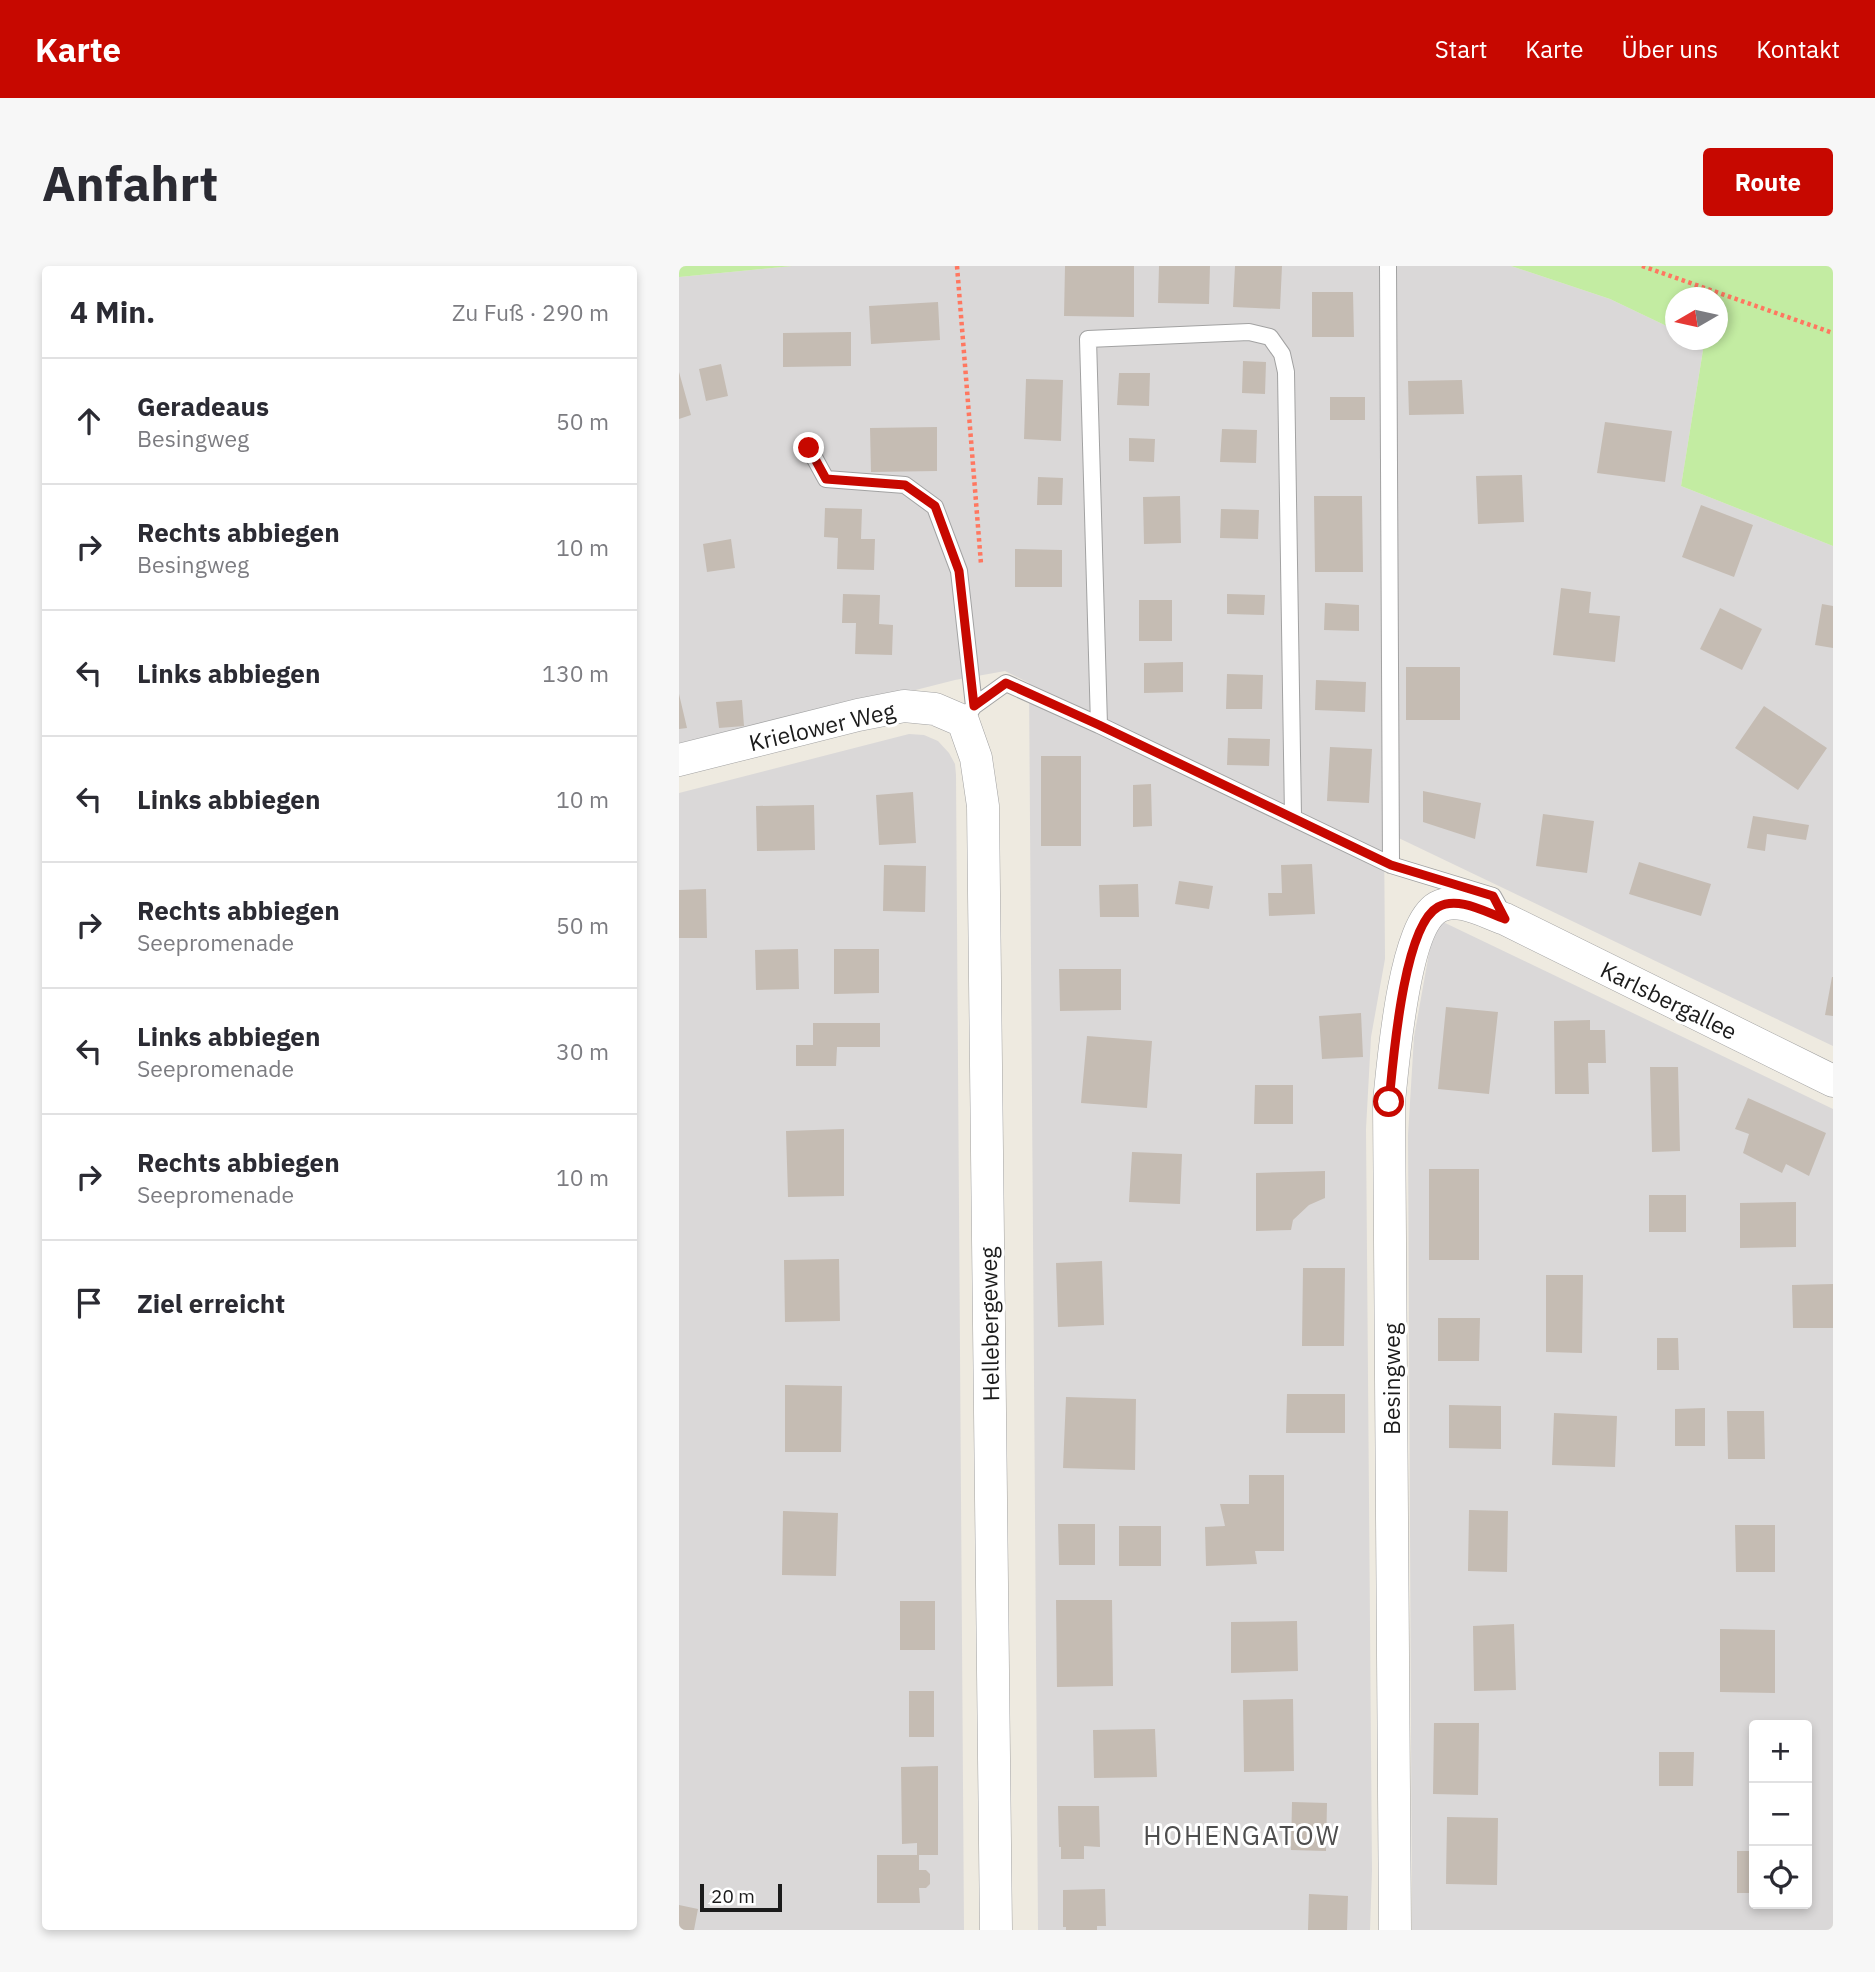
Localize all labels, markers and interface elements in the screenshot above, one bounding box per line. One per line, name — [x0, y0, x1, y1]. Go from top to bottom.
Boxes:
text: Karte — [35, 28, 121, 71]
text: Start — [1435, 33, 1487, 65]
text: Karte — [1525, 33, 1583, 65]
text: Über uns — [1621, 33, 1718, 65]
text: Kontakt — [1756, 33, 1840, 65]
button: Route — [1703, 148, 1833, 216]
text: Anfahrt — [42, 151, 218, 214]
north arrow — [1665, 287, 1728, 350]
text: 4 Min. — [70, 292, 155, 331]
text: Zu Fuß · 290 m — [452, 297, 609, 327]
text: Geradeaus — [137, 389, 269, 423]
icon: ahead — [70, 402, 108, 440]
text: 50 m — [556, 406, 609, 436]
text: Besingweg — [137, 423, 249, 453]
route end — [793, 432, 824, 463]
text: Rechts abbiegen — [137, 515, 340, 549]
icon: right — [70, 528, 108, 566]
text: 10 m — [556, 532, 609, 562]
text: Besingweg — [137, 549, 249, 579]
icon: left — [70, 654, 108, 692]
text: Links abbiegen — [137, 656, 320, 690]
text: 130 m — [542, 658, 609, 688]
street label: Krielower Weg — [746, 695, 898, 757]
icon: left — [70, 780, 108, 818]
text: Links abbiegen — [137, 782, 320, 816]
text: 10 m — [556, 784, 609, 814]
text: Rechts abbiegen — [137, 893, 340, 927]
icon: right — [70, 906, 108, 944]
text: 50 m — [556, 910, 609, 940]
text: Seepromenade — [137, 927, 294, 957]
street label: Karlsbergallee — [1596, 954, 1742, 1046]
text: Links abbiegen — [137, 1019, 320, 1053]
icon: left — [70, 1032, 108, 1070]
text: 30 m — [556, 1036, 609, 1066]
text: Seepromenade — [137, 1053, 294, 1083]
route start — [1373, 1086, 1404, 1117]
text: Rechts abbiegen — [137, 1145, 340, 1179]
icon: right — [70, 1158, 108, 1196]
text: 10 m — [556, 1162, 609, 1192]
text: Seepromenade — [137, 1179, 294, 1209]
street label: Hellebergeweg — [973, 1246, 1005, 1402]
icon: arrive — [70, 1284, 108, 1322]
text: Ziel erreicht — [137, 1286, 285, 1320]
street label: Besingweg — [1376, 1323, 1406, 1435]
map controls — [1749, 1720, 1812, 1909]
button: + — [1749, 1720, 1812, 1783]
button: − — [1749, 1783, 1812, 1846]
district label: HOHENGATOW — [1143, 1818, 1341, 1852]
button: locate — [1749, 1846, 1812, 1909]
scale bar — [700, 1881, 782, 1913]
text: 20 m — [711, 1884, 755, 1908]

